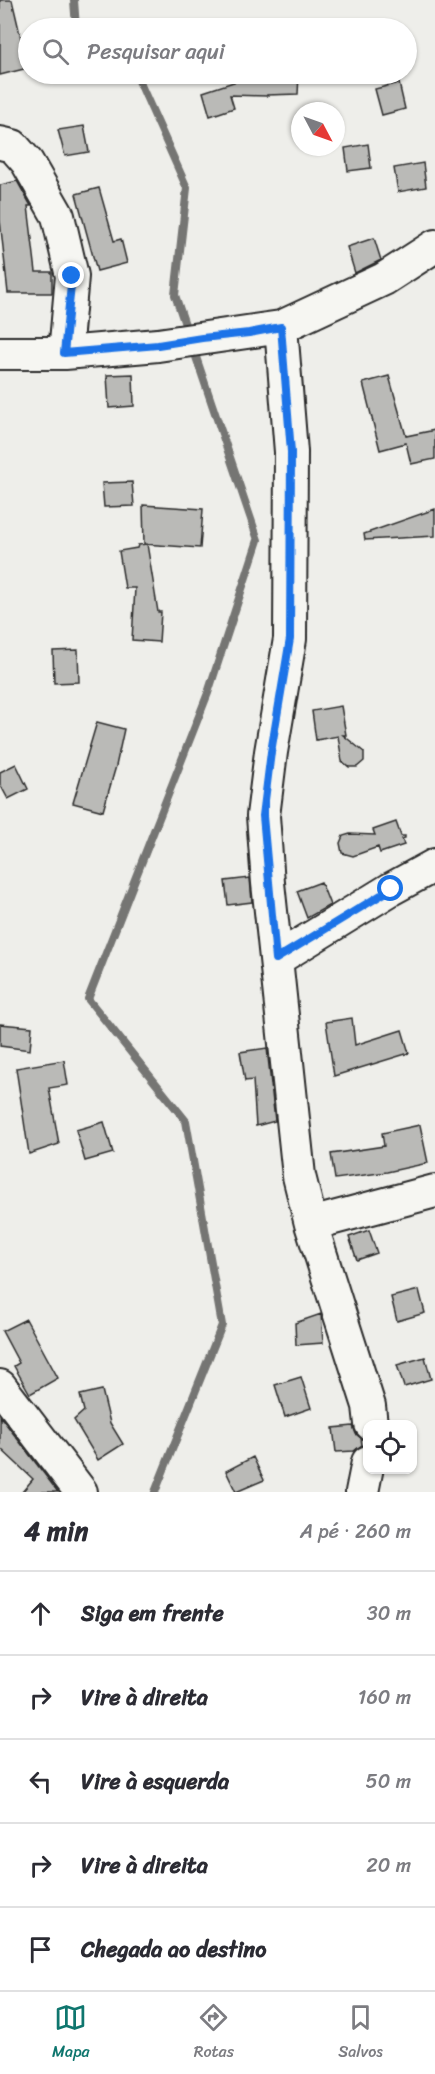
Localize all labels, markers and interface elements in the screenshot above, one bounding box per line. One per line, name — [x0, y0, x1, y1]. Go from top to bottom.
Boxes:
search box — [18, 18, 417, 84]
text: Pesquisar aqui — [87, 32, 225, 71]
icon: search — [39, 35, 72, 68]
north arrow — [291, 102, 345, 156]
route end — [58, 262, 84, 288]
route start — [377, 875, 403, 901]
map controls — [363, 1420, 417, 1474]
button: locate — [363, 1420, 417, 1474]
text: 4 min — [24, 1508, 88, 1554]
text: A pé · 260 m — [300, 1514, 411, 1549]
text: Siga em frente — [81, 1594, 224, 1633]
text: 30 m — [367, 1596, 411, 1631]
icon: ahead — [24, 1597, 57, 1630]
text: Vire à direita — [81, 1678, 208, 1717]
text: 160 m — [358, 1680, 411, 1715]
icon: right — [24, 1681, 57, 1714]
text: Vire à esquerda — [81, 1762, 229, 1801]
text: 50 m — [366, 1764, 411, 1799]
icon: left — [24, 1765, 57, 1798]
text: Vire à direita — [81, 1846, 208, 1885]
text: 20 m — [366, 1848, 411, 1883]
icon: right — [24, 1849, 57, 1882]
text: Chegada ao destino — [81, 1930, 266, 1969]
icon: arrive — [24, 1933, 57, 1966]
tab: Mapa — [52, 2001, 90, 2066]
tab: Rotas — [194, 2001, 234, 2066]
tab: Salvos — [338, 2001, 383, 2066]

